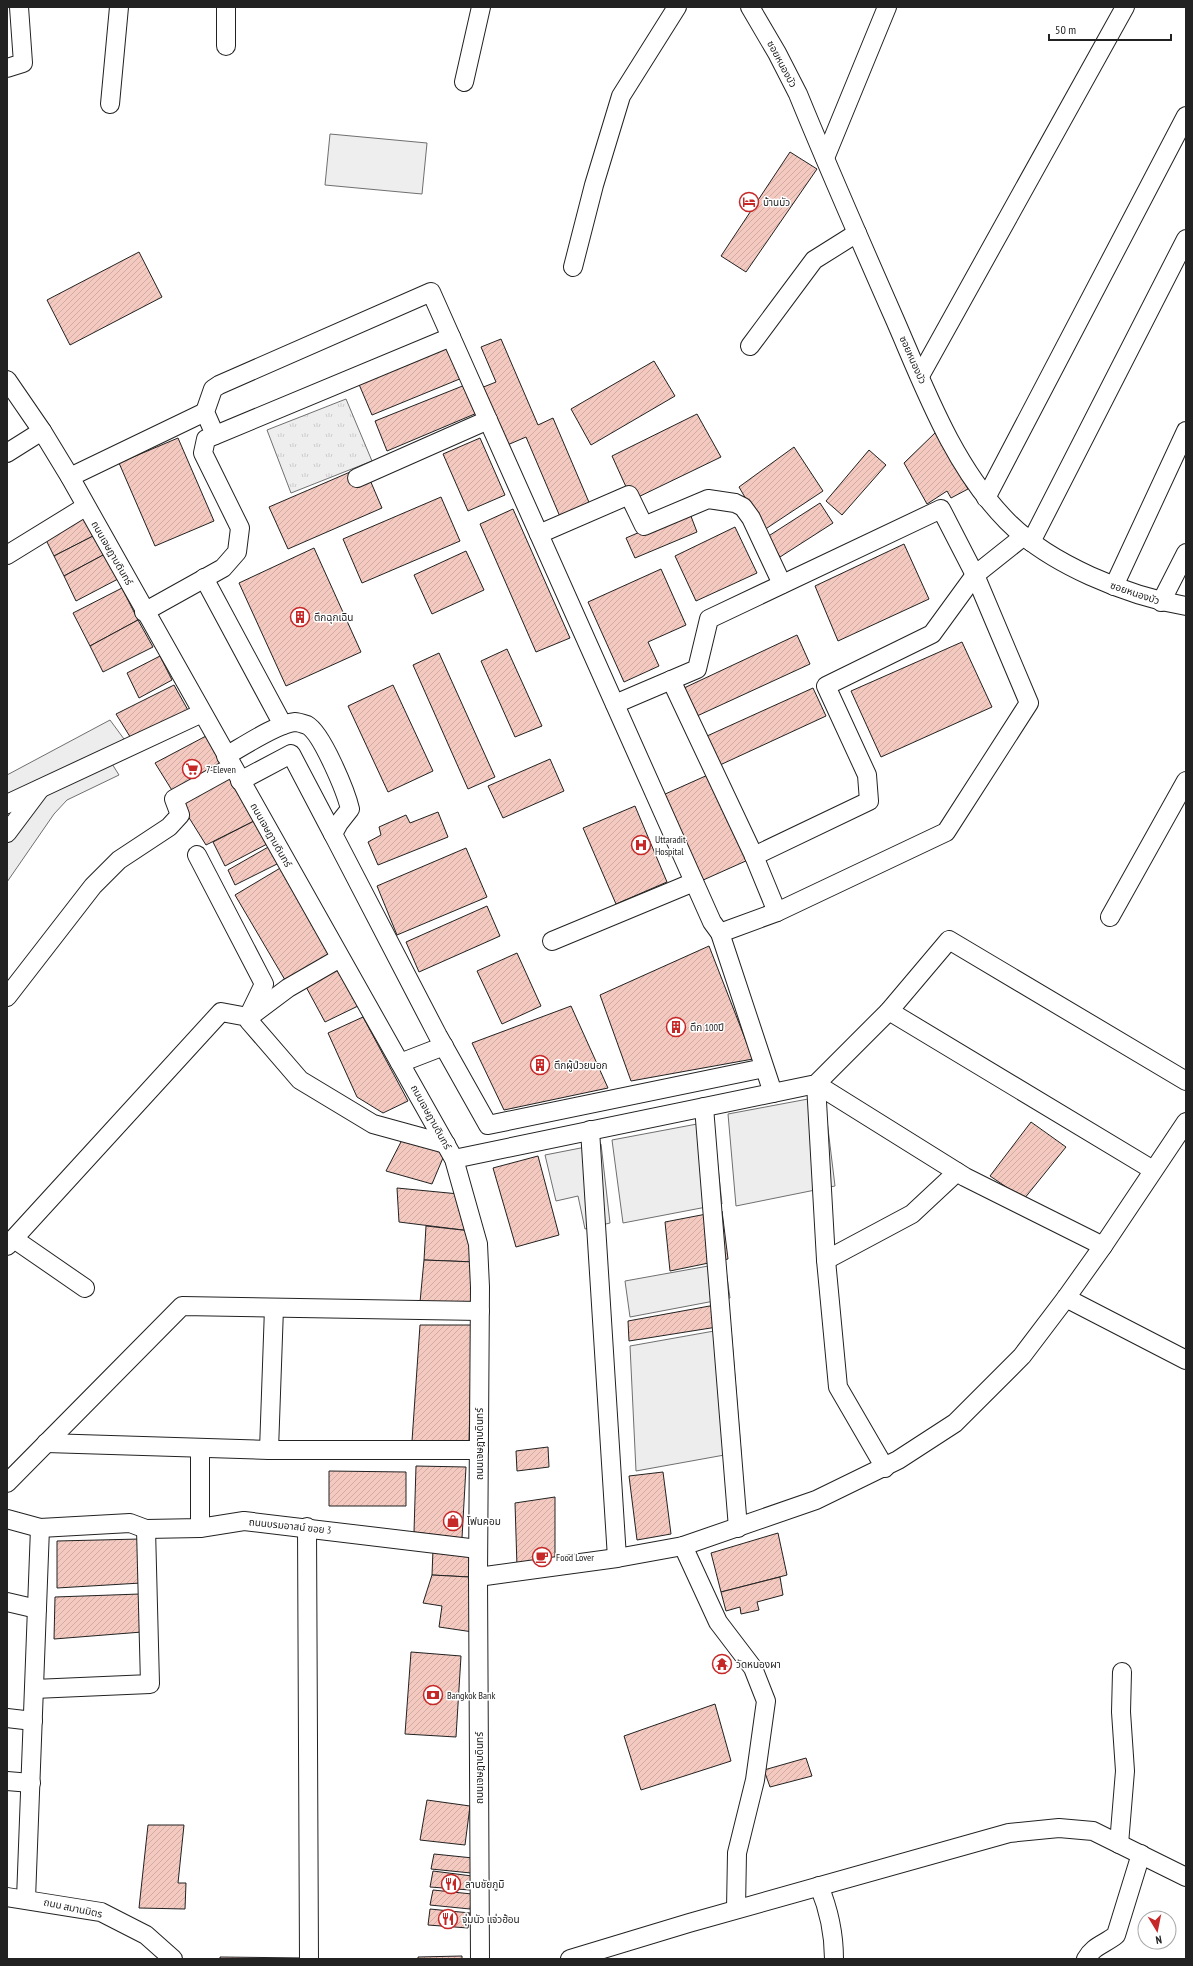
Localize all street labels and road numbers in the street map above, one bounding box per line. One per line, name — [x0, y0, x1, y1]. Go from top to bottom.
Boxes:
street label: ซอยหนองบัว — [764, 38, 800, 90]
street label: ซอยหนองบัว — [897, 334, 929, 386]
street label: ถนนเจษฎาบดินทร์ — [88, 519, 136, 588]
street label: ซอยหนองบัว — [1109, 579, 1161, 608]
street label: ถนนเจษฎาบดินทร์ — [247, 801, 295, 870]
street label: ถนนเจษฎาบดินทร์ — [408, 1082, 454, 1152]
street label: ถนนเจษฎาบดินทร์ — [473, 1407, 486, 1480]
street label: ถนนบรมอาสน์ ฃอย 3 — [248, 1515, 332, 1537]
street label: ถนนเจษฎาบดินทร์ — [473, 1731, 486, 1804]
street label: ถนน สมานมิตร — [42, 1895, 104, 1921]

